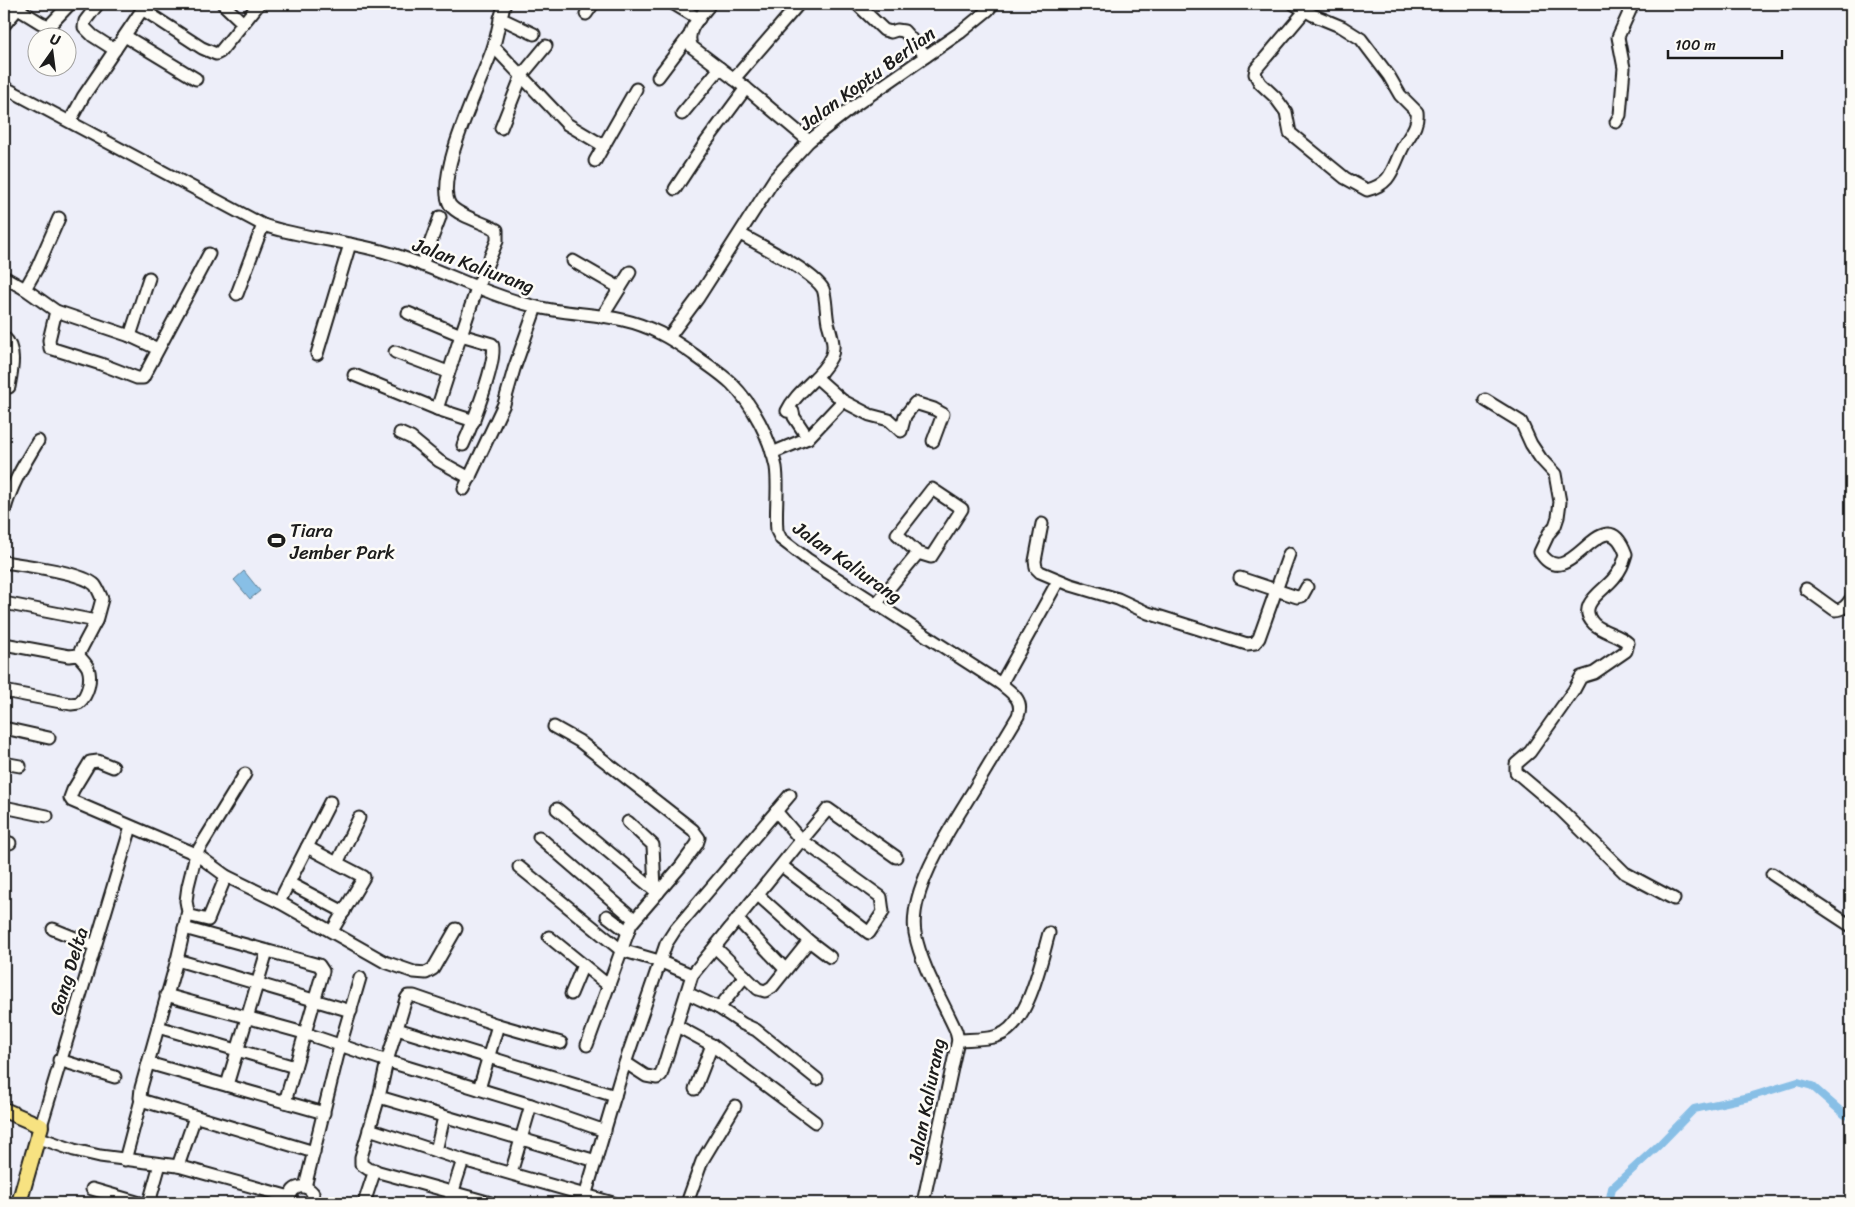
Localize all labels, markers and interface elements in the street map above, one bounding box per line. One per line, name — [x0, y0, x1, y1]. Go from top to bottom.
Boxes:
street label: Jalan Koptu Berlian — [791, 17, 943, 140]
text: U — [47, 27, 63, 53]
north arrow — [28, 28, 78, 78]
scale bar — [1668, 28, 1781, 60]
text: 100 m — [1675, 32, 1716, 58]
street label: Jalan Kaliurang — [407, 228, 539, 303]
street label: Jalan Kaliurang — [785, 512, 909, 613]
place label: Tiara Jember Park — [289, 514, 395, 569]
sports icon: Tiara Jember Park — [266, 531, 286, 551]
street label: Gang Delta — [39, 923, 98, 1019]
street label: Jalan Kaliurang — [898, 1035, 955, 1168]

